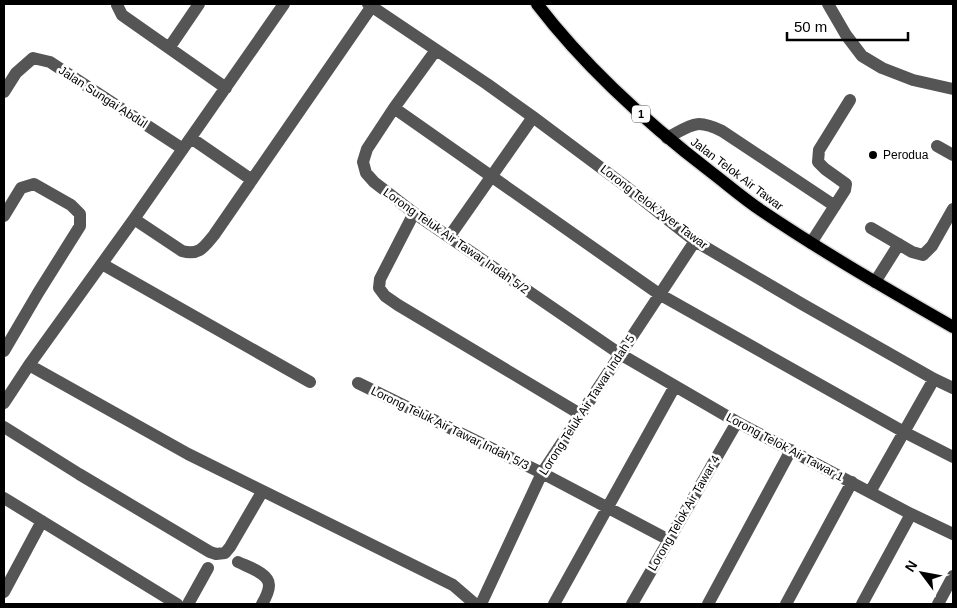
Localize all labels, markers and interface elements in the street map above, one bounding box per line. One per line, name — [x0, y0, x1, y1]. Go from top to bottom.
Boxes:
scale bar — [787, 10, 908, 42]
text: 50 m — [794, 18, 827, 35]
street label: Jalan Sungai Abdul — [56, 63, 150, 131]
road number: 1 — [632, 106, 650, 122]
street label: Jalan Telok Air Tawar — [688, 135, 786, 213]
place label: Perodua — [883, 148, 929, 162]
marker: Perodua — [867, 149, 879, 161]
street label: Lorong Telok Ayer Tawar — [598, 162, 710, 252]
street label: Lorong Teluk Air Tawar Indah 5/2 — [381, 185, 532, 297]
street label: Lorong Teluk Air Tawar Indah 5 — [536, 332, 638, 478]
street label: Lorong Teluk Air Tawar Indah 5/3 — [369, 383, 532, 473]
street label: Lorong Telok Air Tawar 1 — [724, 410, 846, 484]
street label: Lorong Telok Air Tawar 4 — [645, 453, 723, 573]
north arrow — [897, 548, 947, 598]
text: N — [902, 558, 920, 575]

